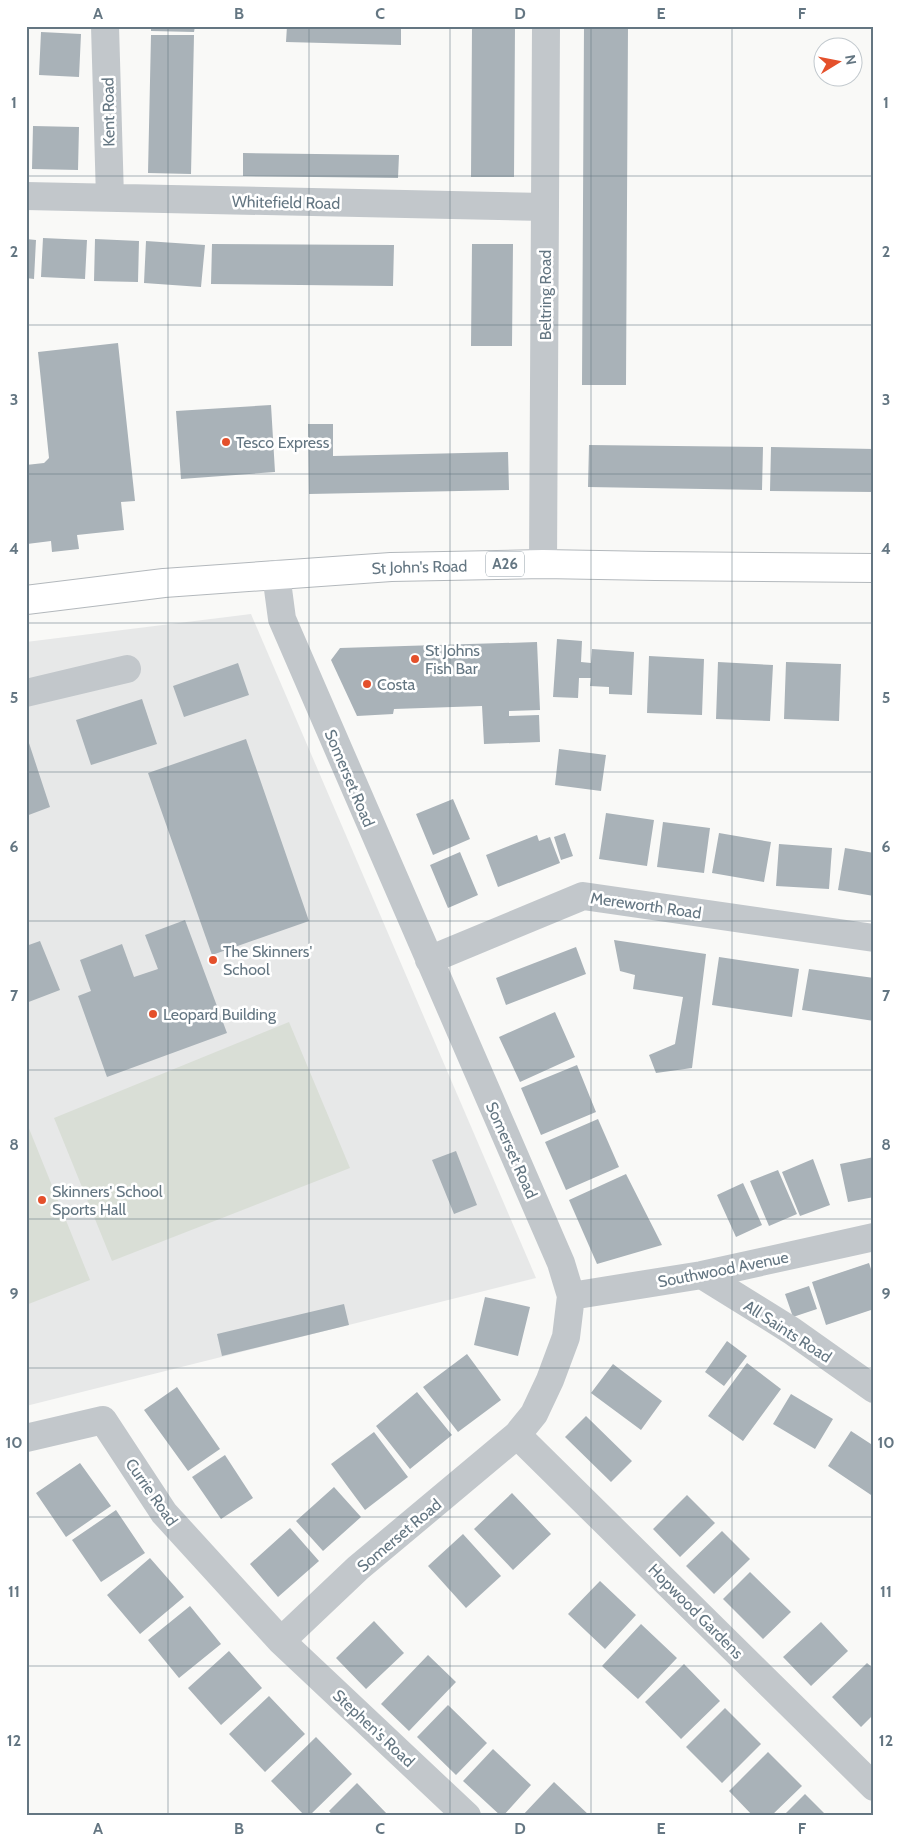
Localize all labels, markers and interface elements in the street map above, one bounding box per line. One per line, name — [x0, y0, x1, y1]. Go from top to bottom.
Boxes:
text: A — [93, 4, 103, 23]
text: B — [234, 4, 244, 23]
text: C — [375, 4, 385, 23]
text: D — [514, 4, 526, 23]
text: E — [656, 4, 666, 23]
text: F — [798, 4, 807, 23]
north arrow — [812, 38, 862, 88]
text: N — [841, 53, 861, 66]
street label: Kent Road — [98, 77, 119, 147]
text: 1 — [11, 93, 17, 112]
text: 1 — [883, 93, 889, 112]
street label: Whitefield Road — [232, 192, 340, 213]
text: 2 — [10, 242, 18, 261]
text: 2 — [882, 242, 890, 261]
street label: Beltring Road — [536, 250, 555, 340]
text: 3 — [10, 390, 18, 409]
text: 3 — [882, 390, 890, 409]
place label: Tesco Express — [236, 433, 330, 452]
marker: Tesco Express — [220, 436, 232, 448]
text: 4 — [9, 539, 19, 558]
text: 4 — [881, 539, 891, 558]
road number: A26 — [486, 552, 524, 576]
street label: St John's Road — [371, 556, 467, 578]
place label: St Johns Fish Bar — [425, 641, 480, 678]
marker: St Johns Fish Bar — [409, 653, 421, 665]
place label: Costa — [377, 675, 415, 694]
marker: Costa — [361, 678, 373, 690]
text: 5 — [10, 688, 18, 707]
text: 5 — [882, 688, 890, 707]
street label: Somerset Road — [320, 727, 379, 830]
text: 6 — [10, 837, 19, 856]
text: 6 — [882, 837, 891, 856]
street label: Mereworth Road — [589, 888, 703, 923]
place label: The Skinners' School — [223, 942, 312, 979]
marker: The Skinners' School — [207, 954, 219, 966]
text: 7 — [10, 986, 19, 1005]
text: 7 — [882, 986, 891, 1005]
place label: Leopard Building — [163, 1005, 277, 1024]
marker: Leopard Building — [147, 1008, 159, 1020]
street label: Somerset Road — [482, 1099, 541, 1202]
text: 8 — [9, 1135, 19, 1154]
text: 8 — [881, 1135, 891, 1154]
place label: Skinners' School Sports Hall — [52, 1182, 163, 1219]
marker: Skinners' School Sports Hall — [36, 1194, 48, 1206]
street label: Southwood Avenue — [656, 1247, 790, 1291]
text: 9 — [10, 1284, 19, 1303]
text: 9 — [882, 1284, 891, 1303]
street label: All Saints Road — [740, 1296, 835, 1367]
text: 10 — [5, 1433, 23, 1452]
text: 10 — [877, 1433, 895, 1452]
street label: Currie Road — [121, 1455, 182, 1530]
street label: Somerset Road — [353, 1495, 445, 1576]
street label: Hopwood Gardens — [644, 1560, 747, 1663]
text: 11 — [8, 1582, 20, 1601]
text: 11 — [880, 1582, 892, 1601]
street label: Stephen's Road — [329, 1686, 418, 1771]
text: 12 — [7, 1731, 21, 1750]
text: 12 — [879, 1731, 893, 1750]
text: A — [93, 1819, 103, 1838]
text: B — [234, 1819, 244, 1838]
text: C — [375, 1819, 385, 1838]
text: D — [514, 1819, 526, 1838]
text: E — [656, 1819, 666, 1838]
text: F — [798, 1819, 807, 1838]

